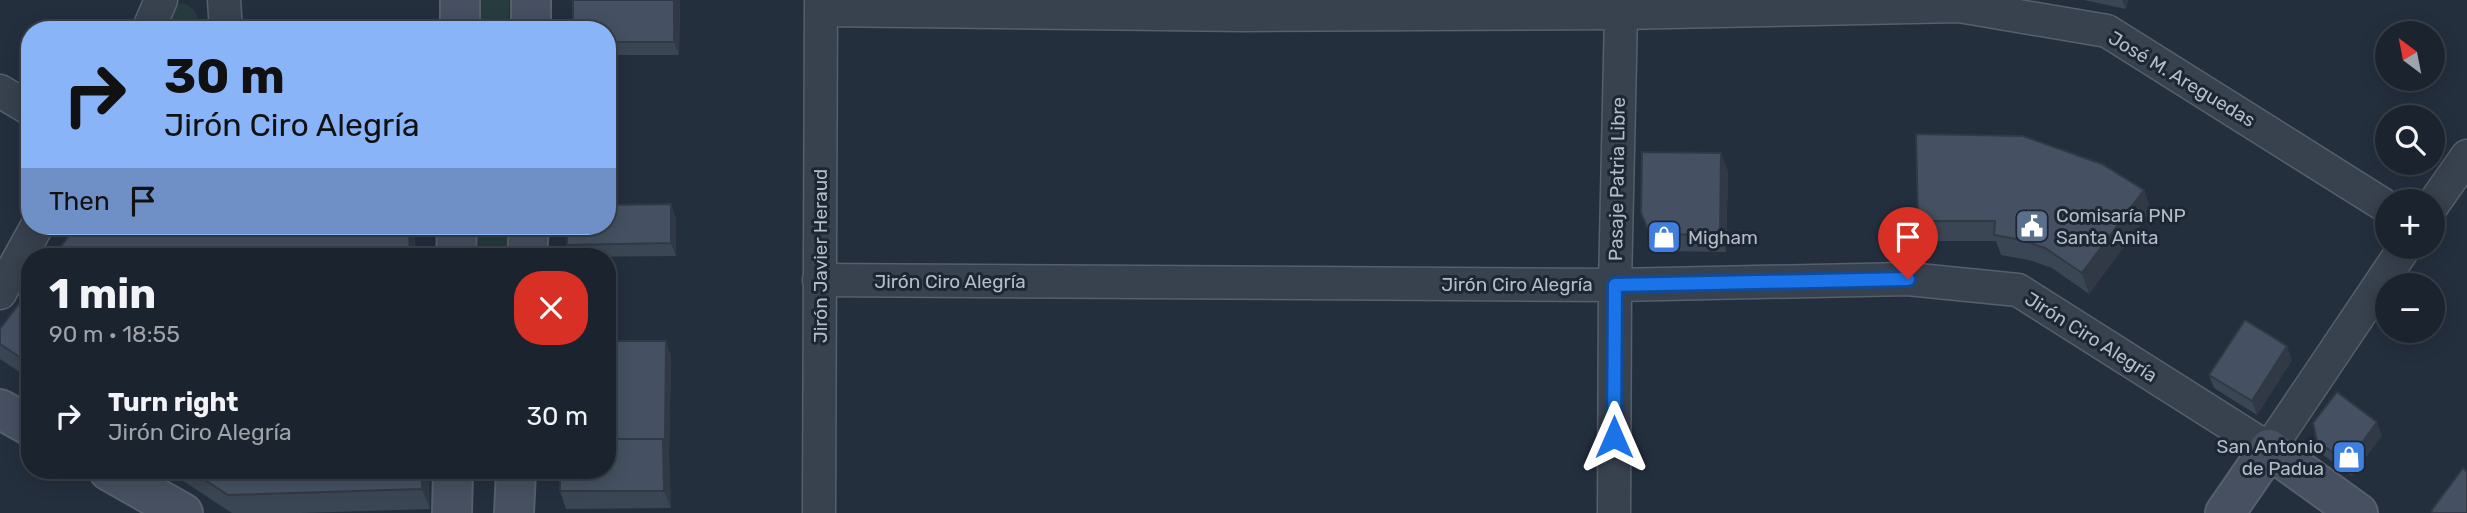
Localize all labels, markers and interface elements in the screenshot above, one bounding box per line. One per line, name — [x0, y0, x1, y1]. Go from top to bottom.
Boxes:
north arrow — [2375, 21, 2445, 91]
map controls — [2375, 21, 2445, 343]
street label: José M. Areguedas — [2104, 26, 2260, 132]
text: 30 m — [164, 47, 285, 105]
icon: right — [49, 49, 140, 140]
street label: Pasaje Patria Libre — [1604, 97, 1630, 261]
button: search — [2375, 105, 2445, 175]
text: Jirón Ciro Alegría — [164, 106, 420, 144]
street label: Jirón Javier Heraud — [809, 169, 832, 343]
icon: arrive — [124, 182, 162, 220]
text: Then — [49, 186, 110, 217]
button: + — [2375, 189, 2445, 259]
place label: Comisaría PNP Santa Anita — [2056, 204, 2186, 249]
pin — [1878, 207, 1938, 279]
public building icon: Comisaría PNP Santa Anita — [2013, 207, 2051, 245]
shop icon: Migham — [1645, 218, 1683, 256]
icon: arrive — [1889, 218, 1927, 256]
place label: Migham — [1688, 226, 1758, 249]
text: 1 min — [49, 269, 156, 319]
street label: Jirón Ciro Alegría — [874, 270, 1026, 293]
button: close — [514, 271, 588, 345]
street label: Jirón Ciro Alegría — [1441, 273, 1593, 296]
button: − — [2375, 273, 2445, 343]
street label: Jirón Ciro Alegría — [2021, 287, 2161, 387]
text: 90 m · 18:55 — [49, 320, 180, 348]
text: Turn right — [108, 387, 238, 418]
icon: right — [49, 397, 87, 435]
position arrow — [1577, 400, 1651, 474]
text: 30 m — [526, 401, 588, 432]
text: Jirón Ciro Alegría — [108, 418, 292, 446]
place label: San Antonio de Padua — [2217, 435, 2324, 480]
shop icon: San Antonio de Padua — [2330, 438, 2368, 476]

